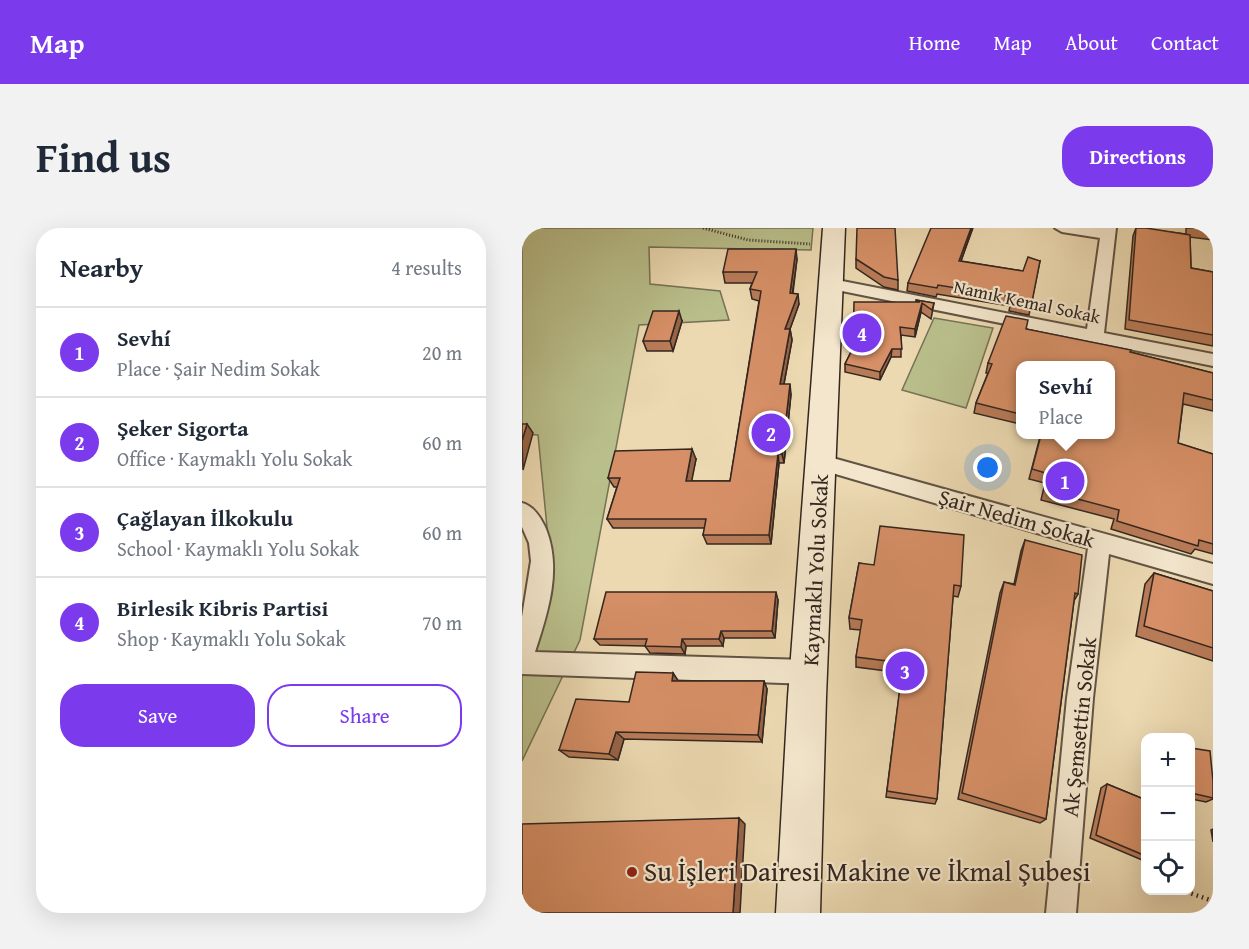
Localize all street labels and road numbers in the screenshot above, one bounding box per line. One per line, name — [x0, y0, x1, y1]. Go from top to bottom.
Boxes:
street label: Namık Kemal Sokak — [951, 273, 1104, 330]
street label: Kaymaklı Yolu Sokak — [794, 473, 836, 667]
street label: Şair Nedim Sokak — [935, 480, 1100, 556]
street label: Ak Şemsettin Sokak — [1054, 634, 1104, 819]

